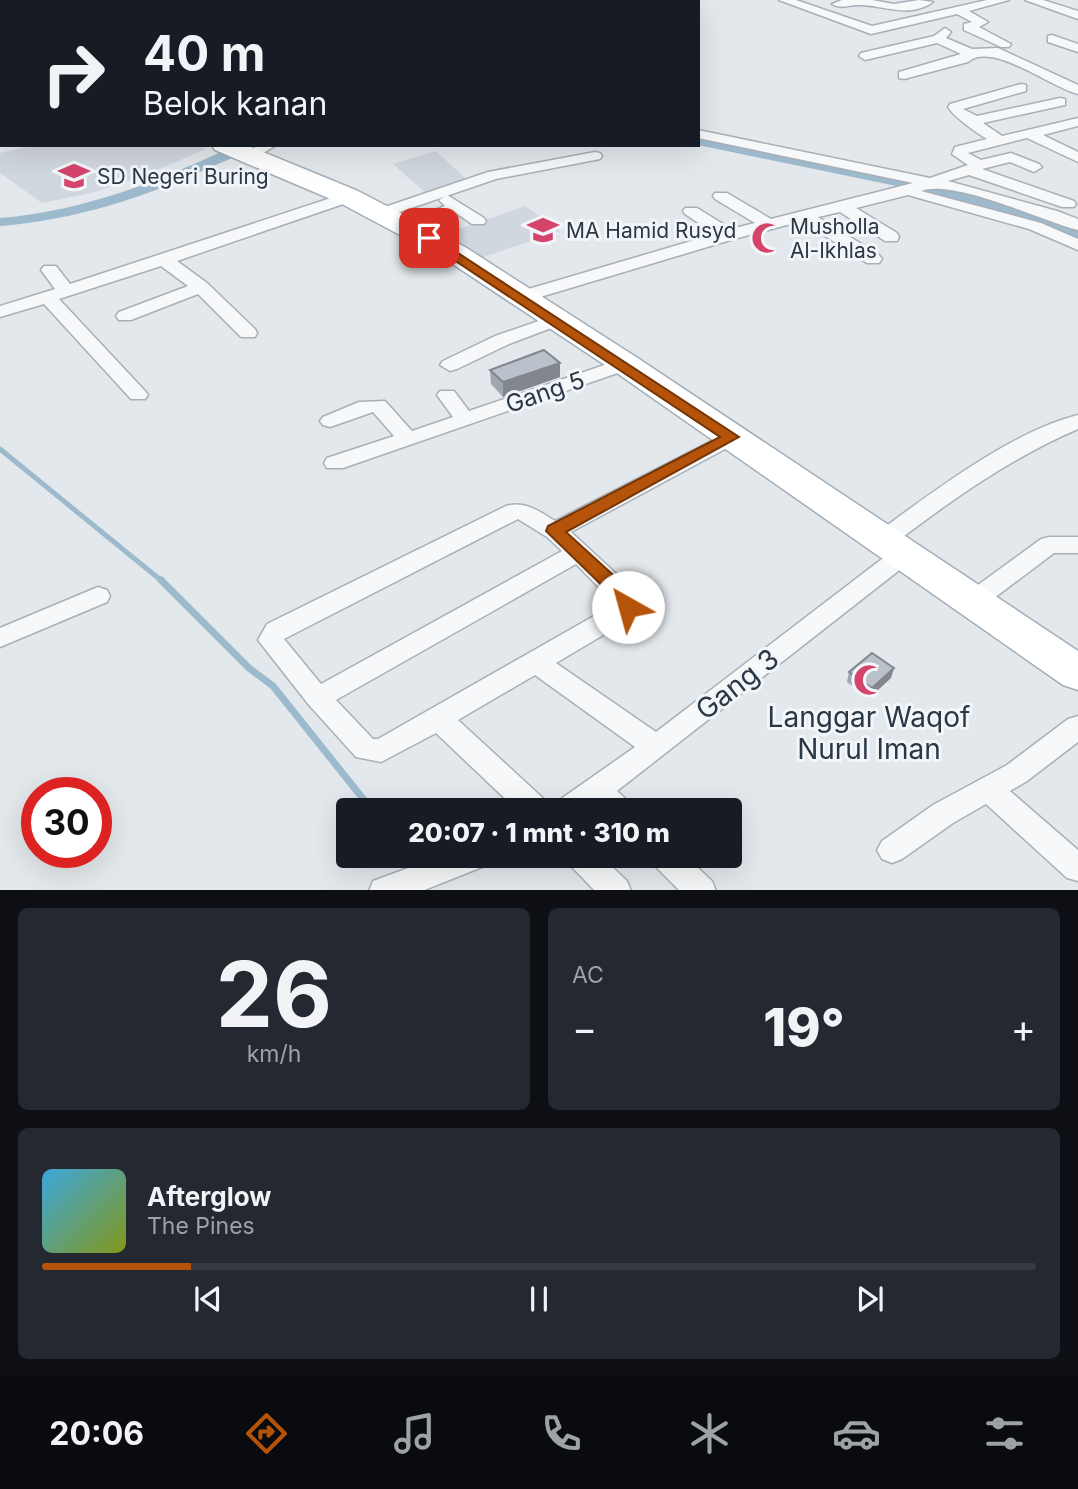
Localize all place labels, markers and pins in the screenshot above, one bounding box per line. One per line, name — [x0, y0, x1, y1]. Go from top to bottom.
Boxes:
school or university icon: SD Negeri Buring — [57, 159, 91, 193]
place label: SD Negeri Buring — [97, 164, 269, 189]
pin — [399, 208, 459, 268]
school or university icon: MA Hamid Rusyd — [526, 213, 560, 247]
place label: Musholla Al-Ikhlas — [790, 214, 879, 263]
place label: MA Hamid Rusyd — [566, 218, 736, 243]
mosque icon: Musholla Al-Ikhlas — [750, 221, 784, 255]
mosque icon: Langgar Waqof Nurul Iman — [852, 663, 886, 697]
place label: Langgar Waqof Nurul Iman — [768, 700, 970, 766]

